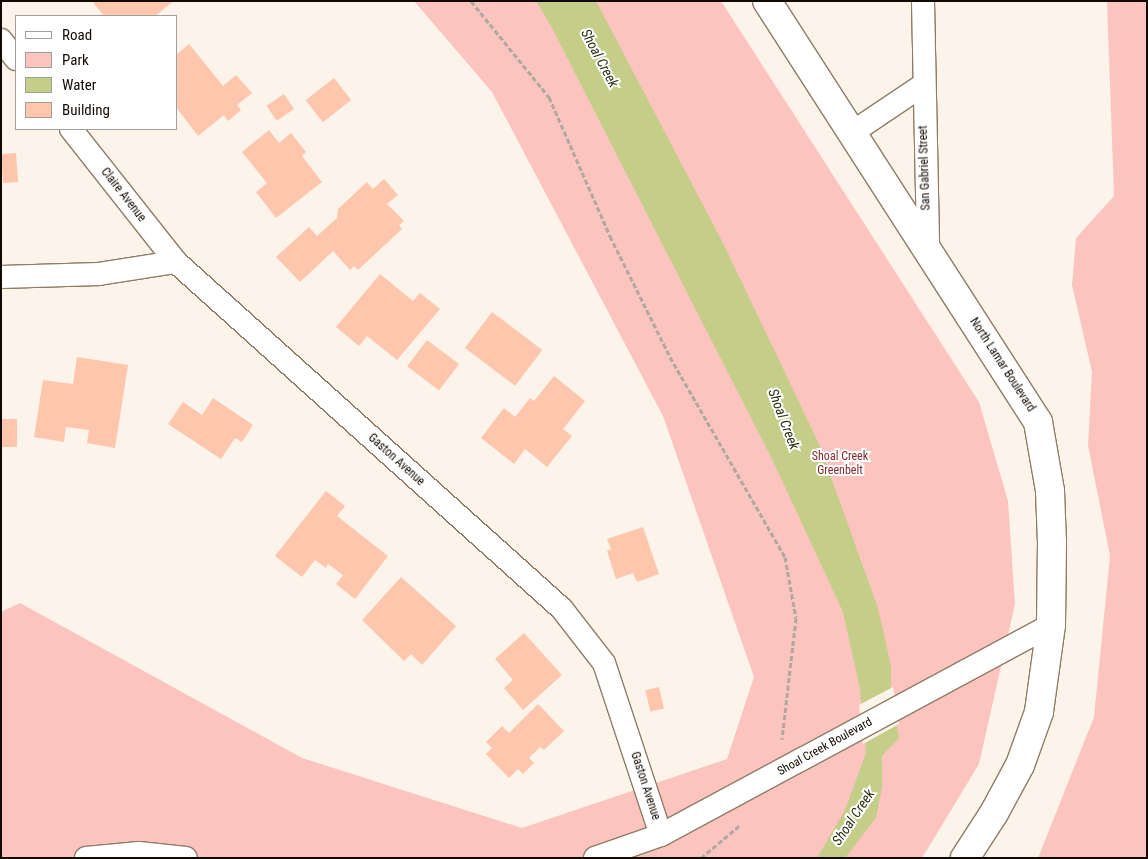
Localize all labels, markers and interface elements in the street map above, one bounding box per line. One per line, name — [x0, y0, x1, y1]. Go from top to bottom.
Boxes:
legend — [15, 15, 178, 130]
text: Road — [62, 26, 92, 44]
water label: Shoal Creek — [578, 26, 622, 90]
text: Park — [62, 51, 89, 69]
text: Water — [62, 76, 96, 94]
text: Building — [62, 101, 110, 119]
street label: San Gabriel Street — [916, 125, 934, 211]
street label: Claire Avenue — [97, 165, 149, 225]
street label: North Lamar Boulevard — [966, 315, 1038, 415]
water label: Shoal Creek — [765, 386, 803, 452]
street label: Gaston Avenue — [365, 431, 427, 489]
park label: Shoal Creek Greenbelt — [812, 450, 868, 478]
street label: Shoal Creek Boulevard — [775, 715, 875, 779]
street label: Gaston Avenue — [627, 750, 663, 822]
water label: Shoal Creek — [828, 786, 878, 848]

